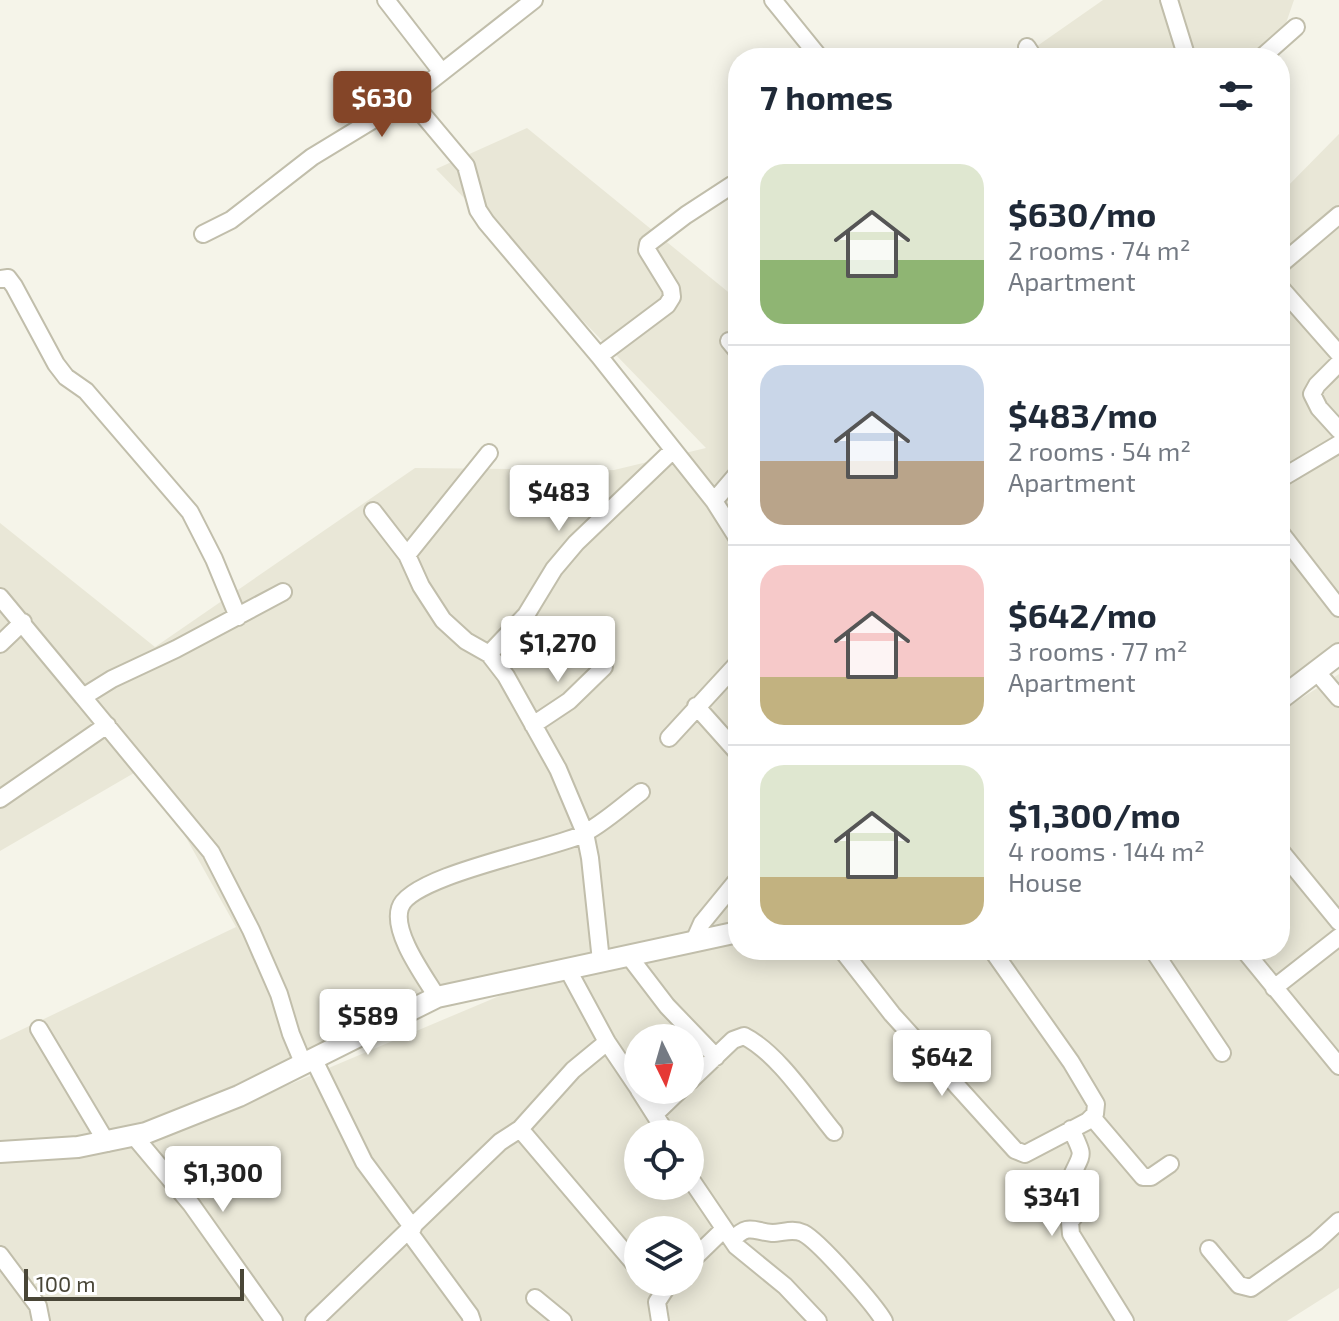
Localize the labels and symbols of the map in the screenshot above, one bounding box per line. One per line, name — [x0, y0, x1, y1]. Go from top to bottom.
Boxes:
pin: $630 — [335, 71, 429, 139]
pin: $483 — [512, 465, 606, 533]
pin: $1,270 — [493, 616, 623, 684]
pin: $589 — [321, 989, 415, 1057]
north arrow — [624, 1024, 704, 1104]
pin: $642 — [895, 1030, 989, 1098]
pin: $1,300 — [158, 1146, 288, 1214]
pin: $341 — [1005, 1170, 1099, 1238]
scale bar — [24, 1265, 244, 1301]

